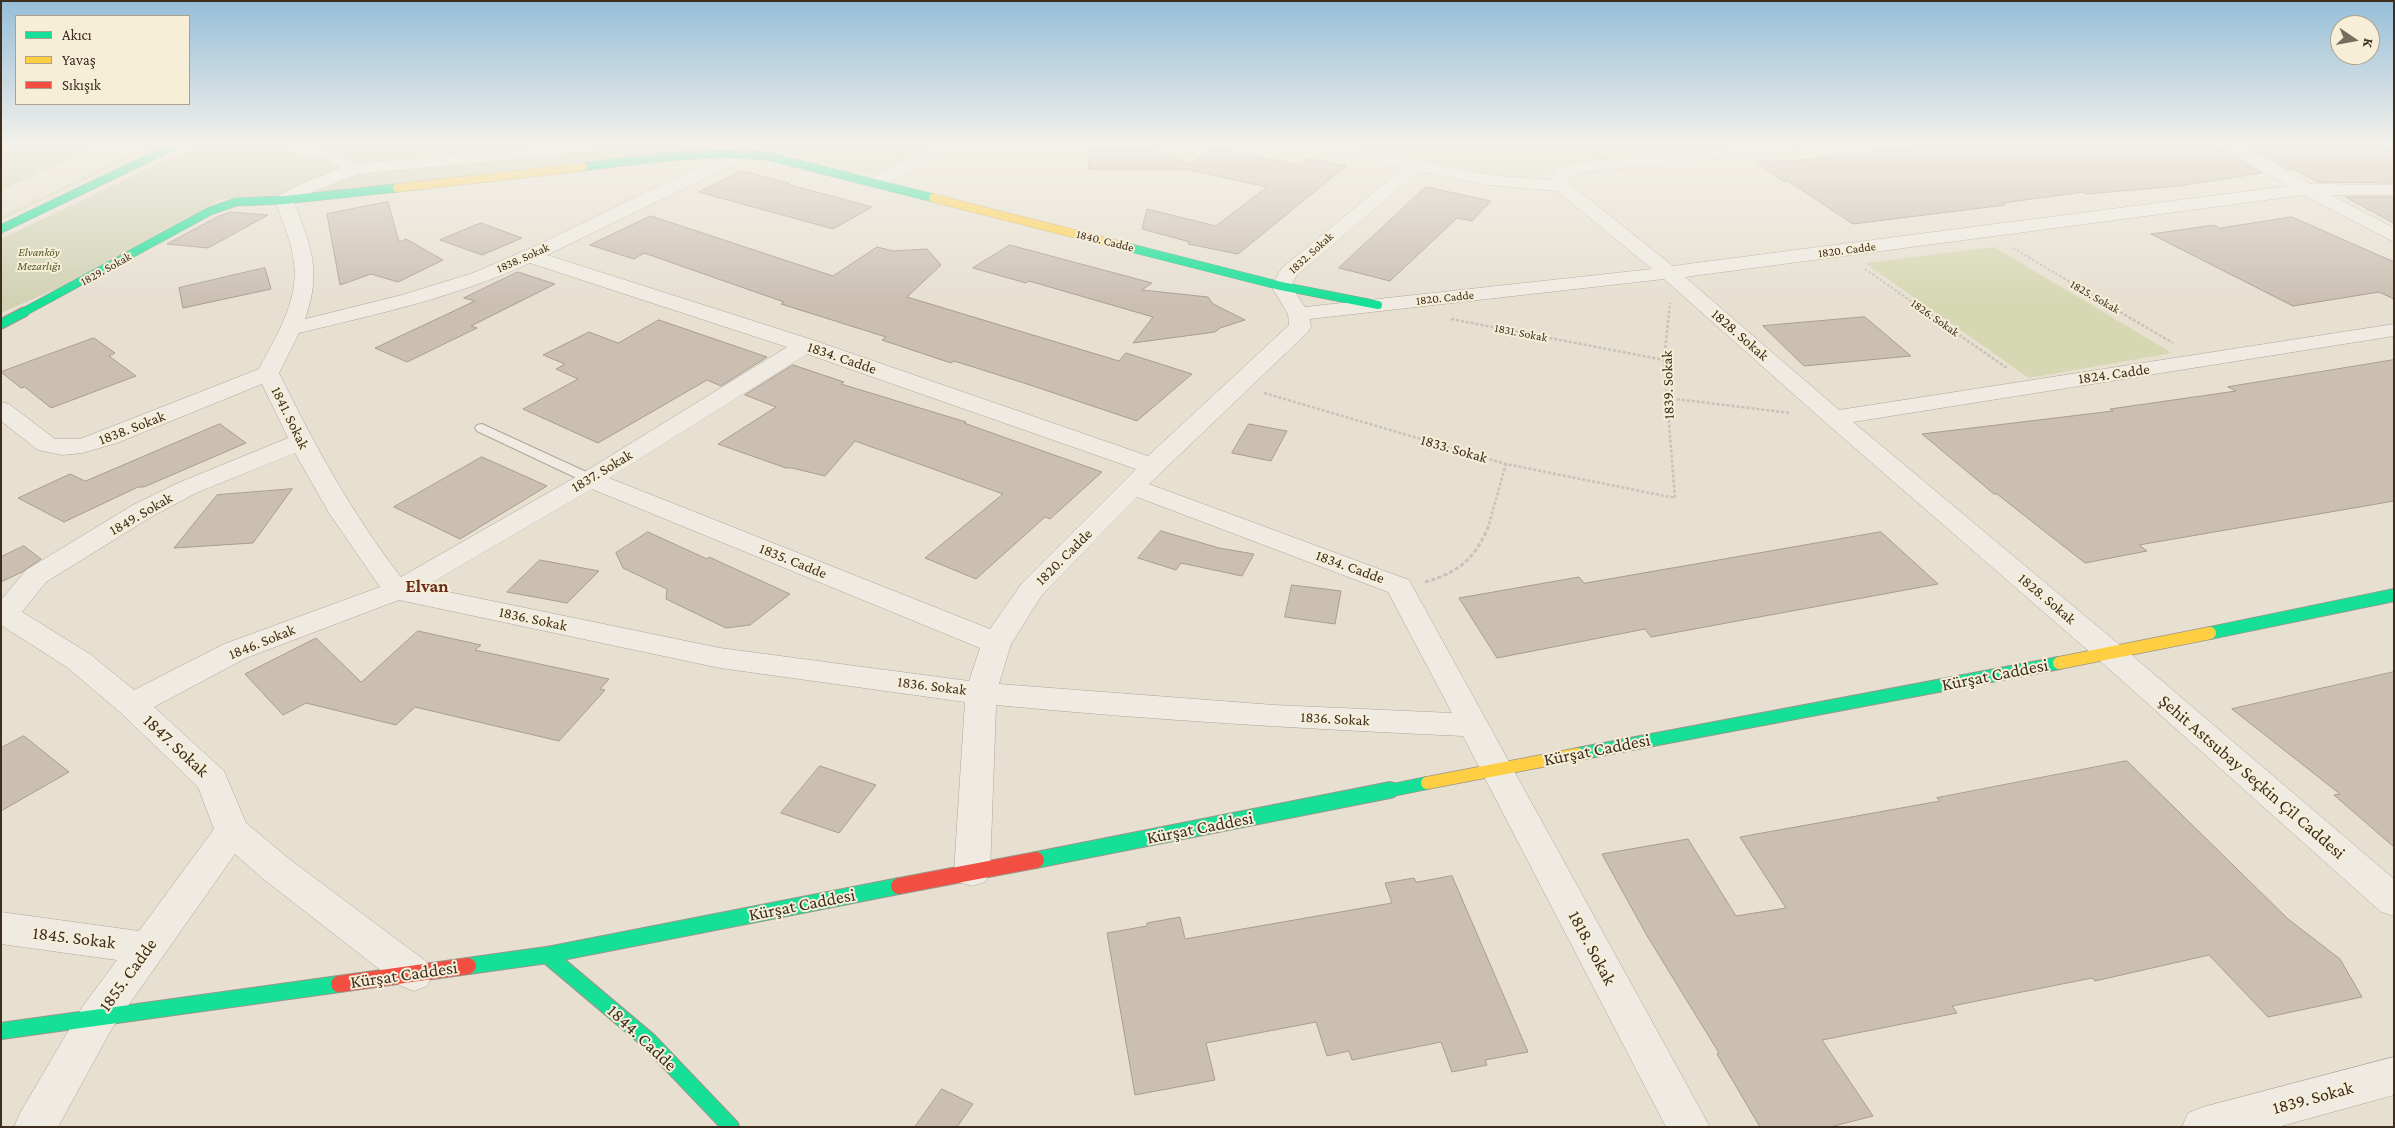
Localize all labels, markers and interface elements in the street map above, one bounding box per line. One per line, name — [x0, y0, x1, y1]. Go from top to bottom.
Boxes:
legend — [15, 15, 190, 105]
north arrow — [2330, 15, 2380, 65]
text: Akıcı — [62, 27, 92, 43]
text: K — [2360, 37, 2377, 49]
text: Yavaş — [62, 52, 96, 68]
text: Sıkışık — [62, 77, 101, 93]
street label: 1840. Cadde — [1075, 227, 1135, 255]
street label: 1832. Sokak — [1286, 229, 1336, 277]
street label: 1820. Cadde — [1817, 239, 1877, 261]
street label: 1838. Sokak — [495, 240, 551, 276]
park label: Elvanköy Mezarlığı — [17, 245, 61, 273]
street label: 1829. Sokak — [78, 249, 134, 289]
street label: 1825. Sokak — [2068, 277, 2122, 317]
street label: 1820. Cadde — [1415, 288, 1475, 308]
street label: 1826. Sokak — [1908, 296, 1962, 340]
street label: 1828. Sokak — [1708, 305, 1772, 365]
street label: 1831. Sokak — [1493, 321, 1549, 345]
street label: 1834. Cadde — [805, 338, 879, 378]
street label: 1839. Sokak — [1658, 350, 1678, 420]
street label: 1824. Cadde — [2077, 360, 2151, 388]
street label: 1841. Sokak — [267, 384, 313, 452]
street label: 1838. Sokak — [96, 407, 168, 449]
street label: 1833. Sokak — [1419, 431, 1489, 467]
street label: 1837. Sokak — [568, 446, 636, 496]
street label: 1849. Sokak — [106, 489, 176, 539]
street label: 1820. Cadde — [1032, 525, 1096, 589]
street label: 1835. Cadde — [757, 539, 829, 583]
street label: 1834. Cadde — [1313, 546, 1387, 588]
street label: 1828. Sokak — [2014, 570, 2080, 628]
district label: Elvan — [405, 575, 449, 597]
street label: 1836. Sokak — [497, 603, 569, 635]
street label: 1846. Sokak — [226, 621, 298, 663]
street label: Kürşat Caddesi — [1940, 654, 2050, 696]
street label: 1836. Sokak — [897, 673, 967, 699]
street label: Şehit Astsubay Seçkin Çil Caddesi — [2154, 690, 2350, 864]
street label: 1836. Sokak — [1300, 708, 1370, 730]
street label: 1847. Sokak — [139, 710, 213, 782]
street label: Kürşat Caddesi — [1542, 729, 1652, 771]
street label: Kürşat Caddesi — [1145, 807, 1255, 849]
street label: Kürşat Caddesi — [747, 884, 857, 926]
street label: 1818. Sokak — [1563, 907, 1621, 989]
street label: 1845. Sokak — [31, 922, 117, 954]
street label: 1855. Cadde — [94, 934, 162, 1016]
street label: Kürşat Caddesi — [349, 957, 459, 993]
street label: 1844. Cadde — [603, 1000, 681, 1076]
street label: 1839. Sokak — [2270, 1077, 2356, 1119]

